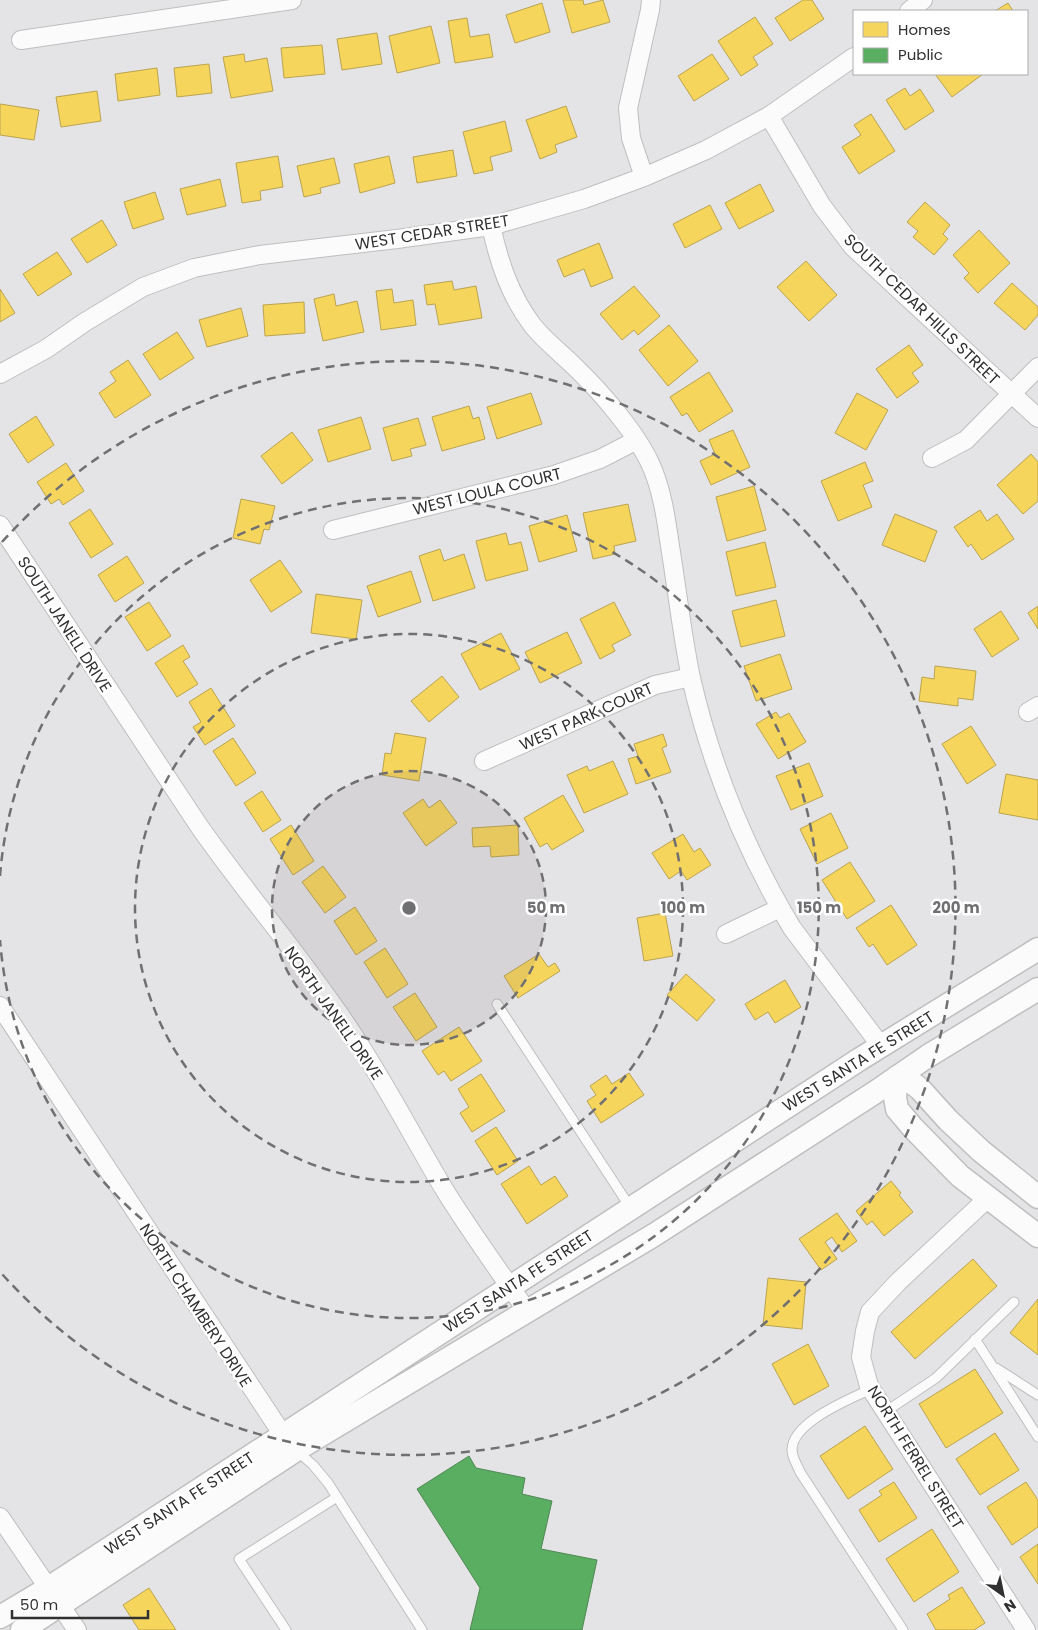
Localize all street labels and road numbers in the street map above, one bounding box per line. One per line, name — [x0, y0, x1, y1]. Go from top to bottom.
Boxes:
street label: WEST CEDAR STREET — [353, 209, 511, 256]
street label: SOUTH CEDAR HILLS STREET — [839, 229, 1005, 390]
street label: WEST LOULA COURT — [410, 462, 564, 521]
street label: SOUTH JANELL DRIVE — [12, 552, 117, 697]
street label: WEST PARK COURT — [516, 677, 657, 756]
street label: NORTH JANELL DRIVE — [279, 942, 388, 1085]
street label: WEST SANTA FE STREET — [778, 1005, 939, 1117]
street label: NORTH CHAMBERY DRIVE — [134, 1219, 257, 1392]
street label: WEST SANTA FE STREET — [439, 1224, 598, 1339]
street label: NORTH FERREL STREET — [862, 1381, 969, 1534]
street label: WEST SANTA FE STREET — [100, 1446, 259, 1561]

